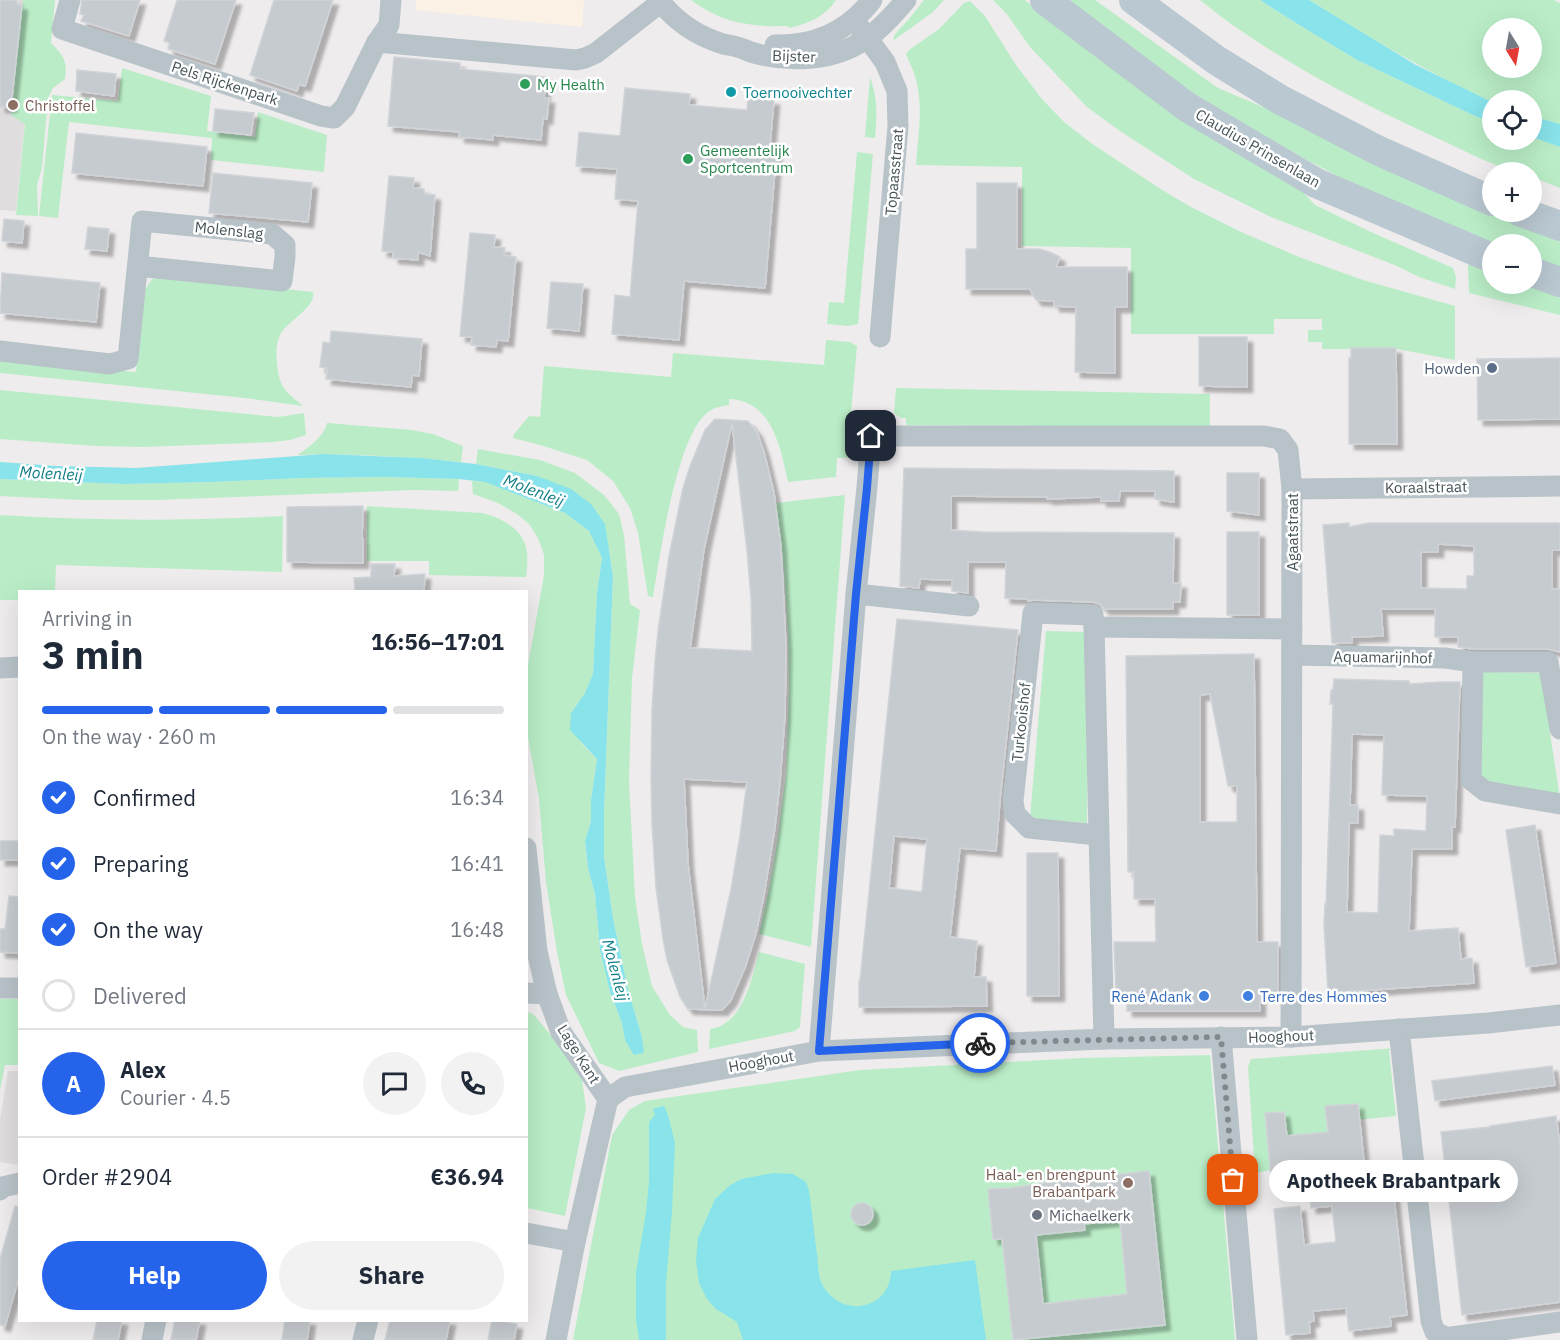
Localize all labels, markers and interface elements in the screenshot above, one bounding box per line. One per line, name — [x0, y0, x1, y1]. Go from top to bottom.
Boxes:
north arrow — [1482, 18, 1542, 78]
map controls — [1482, 18, 1542, 294]
street label: Bijster — [772, 46, 817, 66]
street label: Pels Rijckenpark — [169, 57, 281, 109]
place label: My Health — [537, 75, 605, 94]
marker: My Health — [518, 77, 532, 91]
place label: Toernooivechter — [743, 83, 853, 102]
marker: Toernooivechter — [724, 85, 738, 99]
button: locate — [1482, 90, 1542, 150]
place label: Christoffel — [25, 96, 95, 115]
marker: Christoffel — [6, 98, 20, 112]
street label: Claudius Prinsenlaan — [1192, 104, 1324, 192]
street label: Topaasstraat — [881, 128, 907, 216]
place label: Gemeentelijk Sportcentrum — [700, 141, 793, 177]
marker: Gemeentelijk Sportcentrum — [681, 152, 695, 166]
button: + — [1482, 162, 1542, 222]
street label: Molenslag — [194, 217, 264, 243]
button: − — [1482, 234, 1542, 294]
place label: Howden — [1424, 359, 1480, 378]
marker: Howden — [1485, 361, 1499, 375]
pin — [845, 410, 896, 461]
icon: home — [854, 419, 887, 452]
water label: Molenleij — [19, 461, 84, 485]
water label: Molenleij — [501, 469, 568, 511]
street label: Koraalstraat — [1385, 477, 1467, 497]
street label: Agaatstraat — [1283, 493, 1302, 571]
text: Arriving in — [42, 605, 132, 632]
text: 16:56–17:01 — [371, 627, 504, 656]
text: 3 min — [42, 629, 144, 680]
street label: Aquamarijnhof — [1333, 647, 1433, 667]
street label: Turkooishof — [1007, 682, 1035, 762]
text: On the way · 260 m — [42, 723, 216, 750]
icon: check — [42, 781, 75, 814]
text: Confirmed — [93, 783, 196, 812]
text: 16:34 — [450, 784, 504, 811]
icon: check — [42, 847, 75, 880]
text: Preparing — [93, 849, 188, 878]
text: 16:41 — [450, 850, 504, 877]
icon: check — [42, 913, 75, 946]
text: On the way — [93, 915, 203, 944]
text: 16:48 — [450, 916, 504, 943]
water label: Molenleij — [598, 937, 634, 1004]
text: Delivered — [93, 981, 187, 1010]
place label: René Adank — [1111, 987, 1192, 1006]
place label: Terre des Hommes — [1260, 987, 1387, 1006]
marker: René Adank — [1197, 989, 1211, 1003]
marker: Terre des Hommes — [1241, 989, 1255, 1003]
courier — [950, 1013, 1010, 1073]
street label: Lage Kant — [553, 1021, 605, 1087]
street label: Hooghout — [1248, 1025, 1314, 1047]
icon: bike — [964, 1027, 997, 1060]
street label: Hooghout — [727, 1046, 795, 1076]
button: chat — [363, 1052, 426, 1115]
button: phone — [441, 1052, 504, 1115]
text: Alex — [120, 1055, 166, 1084]
text: A — [66, 1069, 81, 1098]
text: Courier · 4.5 — [120, 1084, 231, 1111]
pin — [1207, 1154, 1258, 1205]
callout: Apotheek Brabantpark — [1269, 1159, 1518, 1201]
text: Order #2904 — [42, 1162, 172, 1191]
text: €36.94 — [431, 1162, 504, 1191]
icon: bag — [1216, 1163, 1249, 1196]
place label: Haal- en brengpunt Brabantpark — [986, 1165, 1116, 1201]
text: Apotheek Brabantpark — [1286, 1167, 1501, 1194]
marker: Haal- en brengpunt Brabantpark — [1121, 1176, 1135, 1190]
place label: Michaelkerk — [1049, 1206, 1131, 1225]
marker: Michaelkerk — [1030, 1208, 1044, 1222]
button: Help — [42, 1241, 267, 1310]
button: Share — [279, 1241, 504, 1310]

